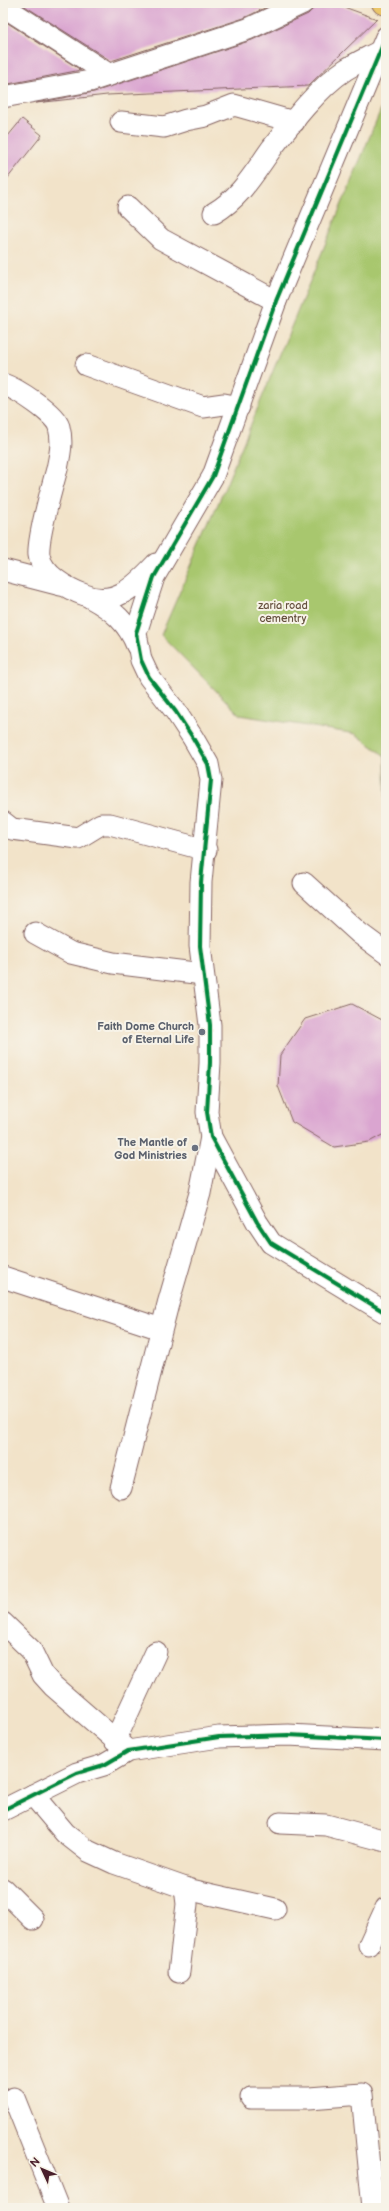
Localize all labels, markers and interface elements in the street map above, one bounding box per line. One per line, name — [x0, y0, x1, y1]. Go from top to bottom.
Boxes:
park label: zaria road cementry — [258, 599, 308, 625]
place label: Faith Dome Church of Eternal Life — [97, 1020, 194, 1046]
marker: Faith Dome Church of Eternal Life — [197, 1027, 207, 1037]
place label: The Mantle of God Ministries — [114, 1136, 188, 1162]
marker: The Mantle of God Ministries — [190, 1143, 200, 1153]
north arrow — [22, 2149, 62, 2189]
text: N — [28, 2155, 43, 2170]

